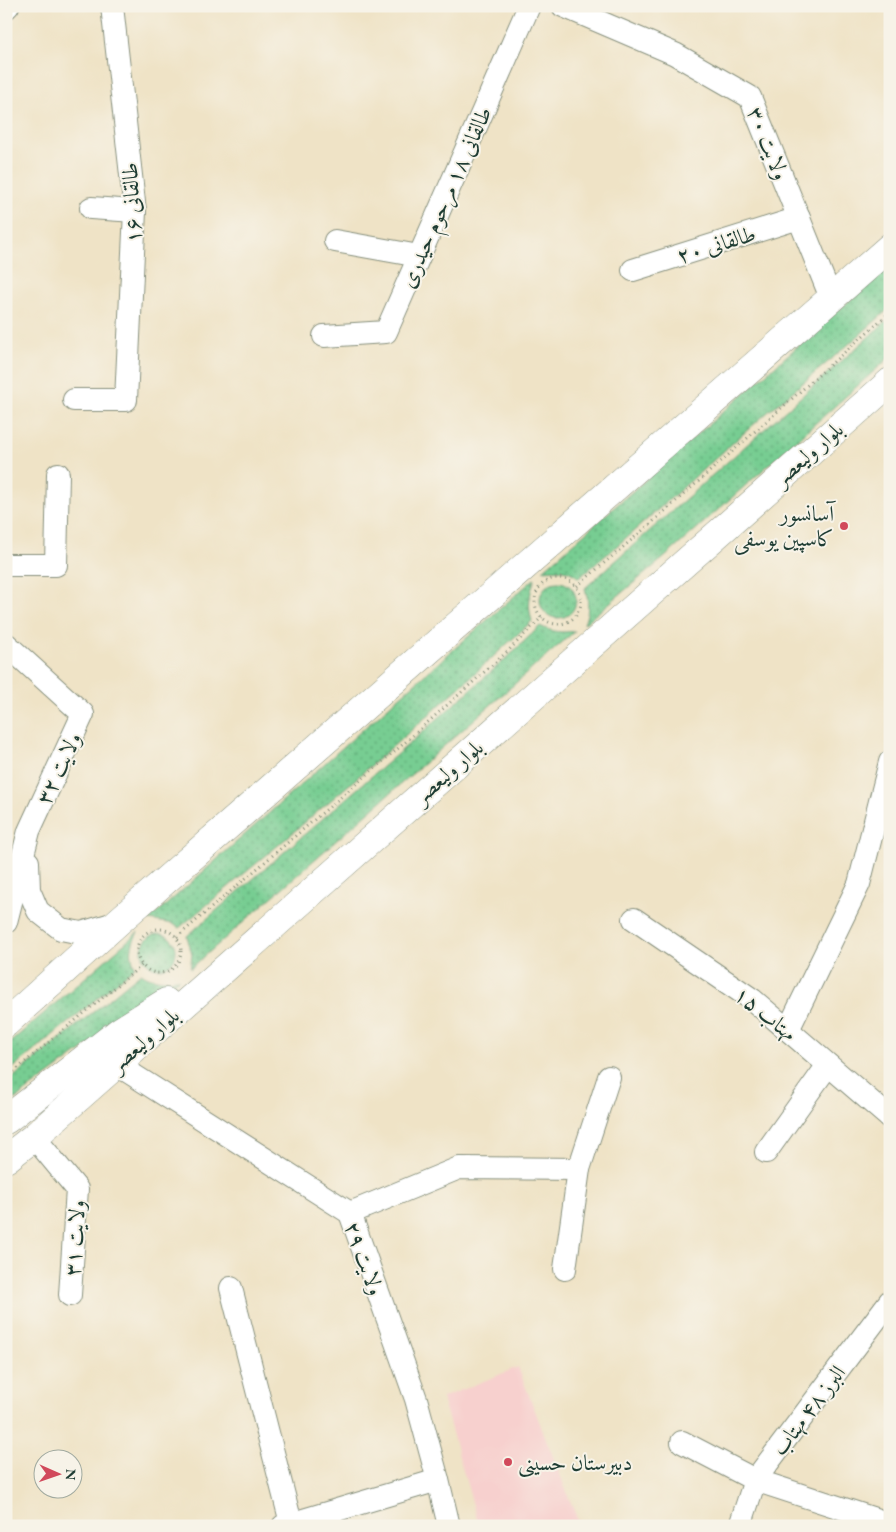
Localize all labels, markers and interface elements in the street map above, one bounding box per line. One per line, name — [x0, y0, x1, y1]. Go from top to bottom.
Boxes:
street label: طالقانی ۱۸ مرحوم حیدری — [392, 102, 503, 294]
street label: ولایت ۳۰ — [741, 102, 796, 184]
street label: طالقانی ۱۶ — [115, 162, 148, 244]
street label: طالقانی ۲۰ — [673, 219, 759, 270]
street label: بلوار ولیعصر — [766, 415, 850, 493]
place label: آسانسور کاسپین یوسفی — [734, 499, 836, 555]
marker: آسانسور کاسپین یوسفی — [838, 520, 850, 532]
street label: ولایت ۳۲ — [29, 727, 88, 809]
street label: بلوار ولیعصر — [406, 733, 490, 811]
street label: مهتاب ۱۵ — [728, 979, 803, 1047]
street label: بلوار ولیعصر — [102, 1001, 186, 1079]
street label: ولایت ۳۱ — [57, 1199, 92, 1277]
street label: ولایت ٢٩ — [338, 1217, 391, 1299]
street label: البرز ۴۸ مهتاب — [765, 1359, 852, 1462]
place label: دبیرستان حسینی — [518, 1448, 632, 1478]
north arrow — [32, 1450, 82, 1500]
marker: دبیرستان حسینی — [502, 1456, 514, 1468]
text: N — [62, 1468, 80, 1481]

